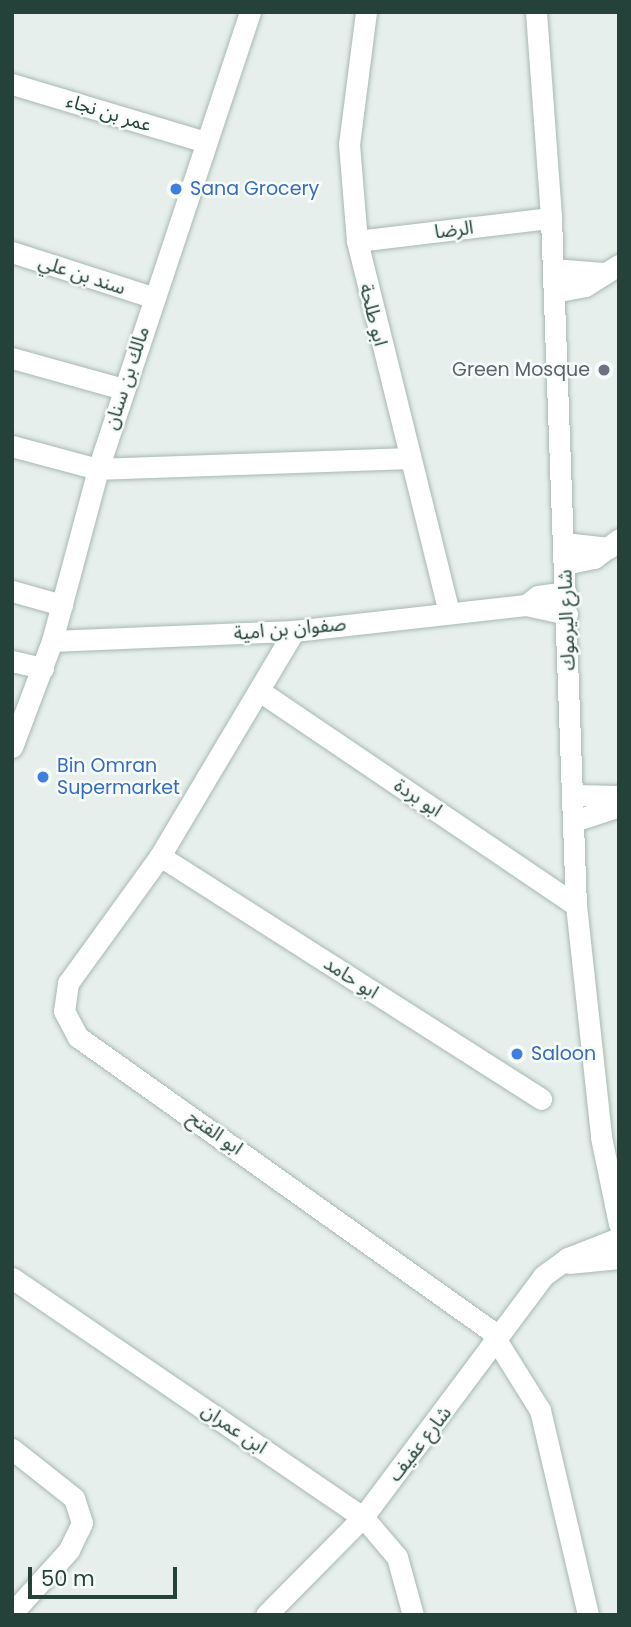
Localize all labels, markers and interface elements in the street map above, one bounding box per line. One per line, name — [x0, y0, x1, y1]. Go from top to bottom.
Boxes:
street label: عمر بن نجاء — [64, 89, 154, 137]
place label: Sana Grocery — [190, 178, 319, 200]
marker: Sana Grocery — [168, 181, 184, 197]
street label: الرضا — [433, 216, 475, 244]
street label: سند بن علي — [36, 250, 128, 300]
street label: ابو طلحة — [354, 281, 392, 349]
street label: مالك بن سنان — [100, 324, 154, 432]
place label: Green Mosque — [452, 359, 590, 381]
marker: Green Mosque — [596, 362, 612, 378]
street label: شارع اليرموك — [554, 569, 580, 671]
street label: صفوان بن امية — [233, 613, 347, 645]
place label: Bin Omran Supermarket — [57, 755, 180, 799]
marker: Bin Omran Supermarket — [35, 769, 51, 785]
street label: ابو بردة — [390, 774, 446, 822]
street label: ابو حامد — [319, 952, 383, 1004]
place label: Saloon — [531, 1043, 596, 1065]
marker: Saloon — [509, 1046, 525, 1062]
street label: ابو الفتح — [183, 1106, 247, 1160]
street label: ابن عمران — [197, 1399, 271, 1459]
street label: شارع عفيف — [384, 1402, 456, 1486]
scale bar — [32, 1554, 180, 1598]
text: 50 m — [41, 1564, 95, 1593]

